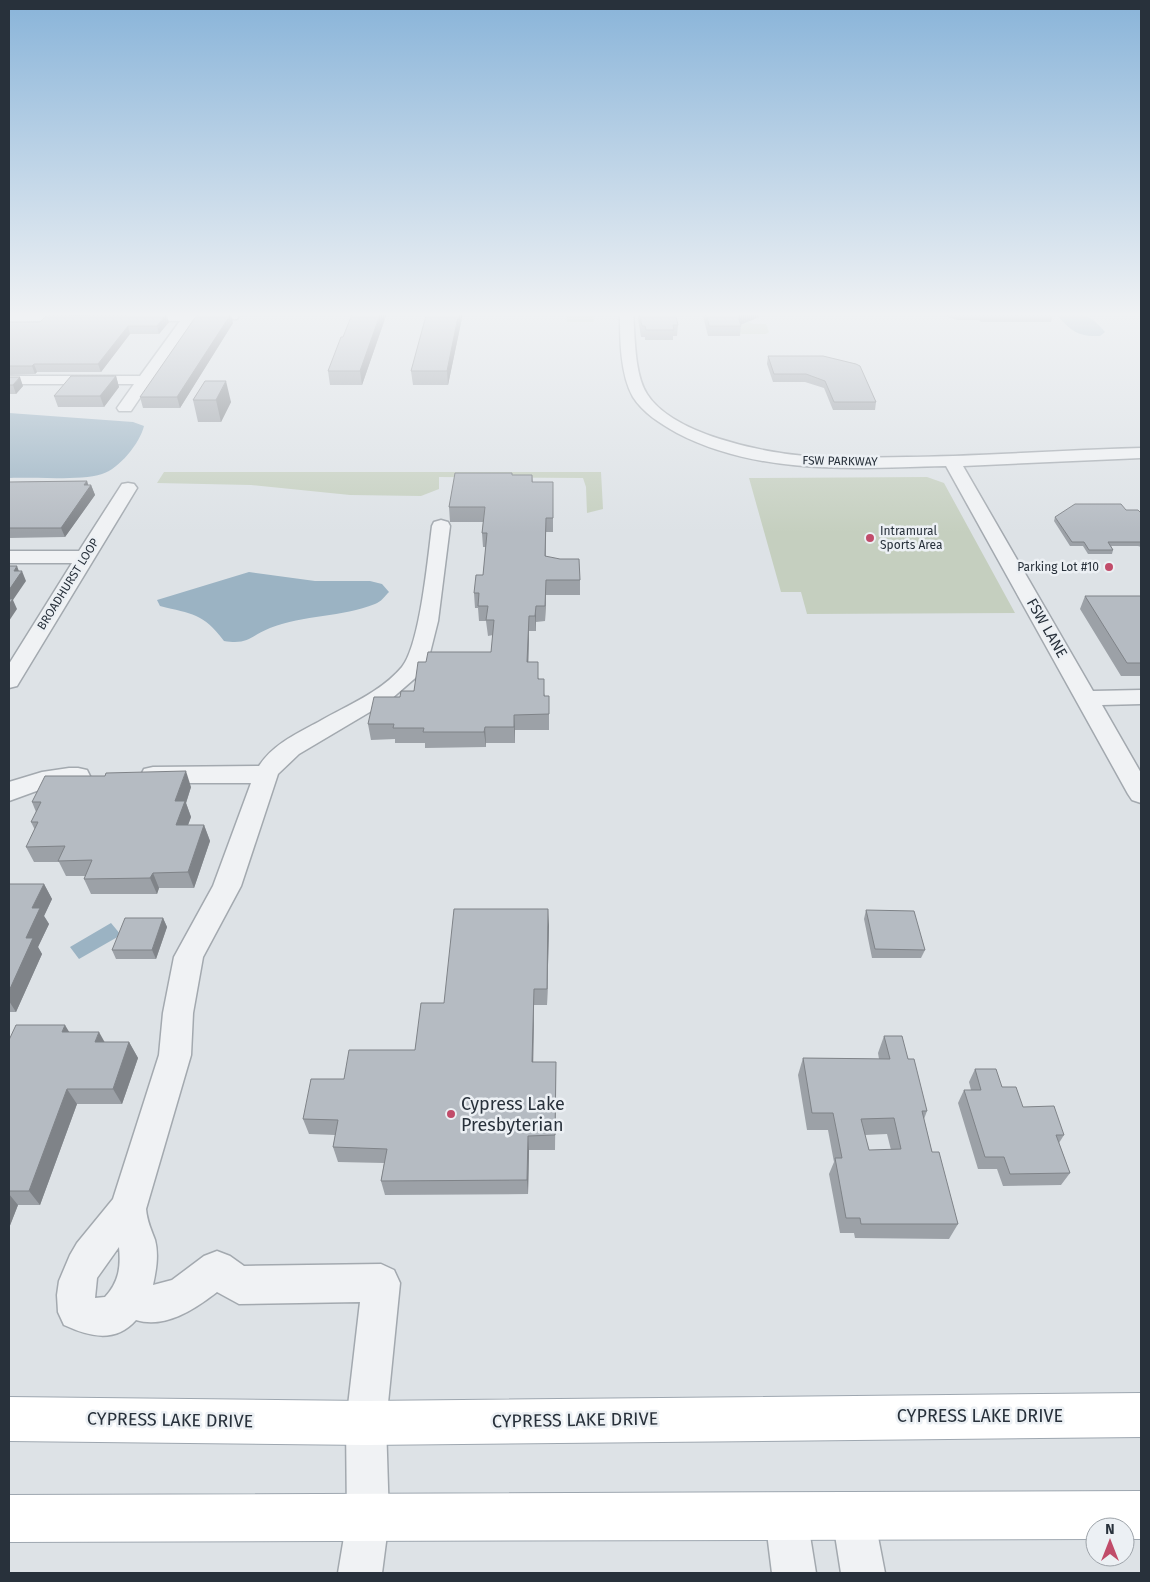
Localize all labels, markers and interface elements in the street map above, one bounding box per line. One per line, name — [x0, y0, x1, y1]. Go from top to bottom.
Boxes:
street label: FSW PARKWAY — [802, 453, 878, 469]
place label: Intramural Sports Area — [880, 524, 943, 552]
marker: Intramural Sports Area — [864, 532, 876, 544]
street label: BROADHURST LOOP — [34, 536, 102, 632]
place label: Parking Lot #10 — [1017, 560, 1099, 574]
marker: Parking Lot #10 — [1103, 561, 1115, 573]
street label: FSW LANE — [1023, 595, 1071, 661]
place label: Cypress Lake Presbyterian — [461, 1093, 565, 1136]
marker: Cypress Lake Presbyterian — [445, 1108, 457, 1120]
street label: CYPRESS LAKE DRIVE — [897, 1405, 1063, 1427]
street label: CYPRESS LAKE DRIVE — [87, 1408, 253, 1432]
street label: CYPRESS LAKE DRIVE — [492, 1408, 658, 1432]
north arrow — [1085, 1517, 1135, 1567]
text: N — [1105, 1521, 1115, 1538]

